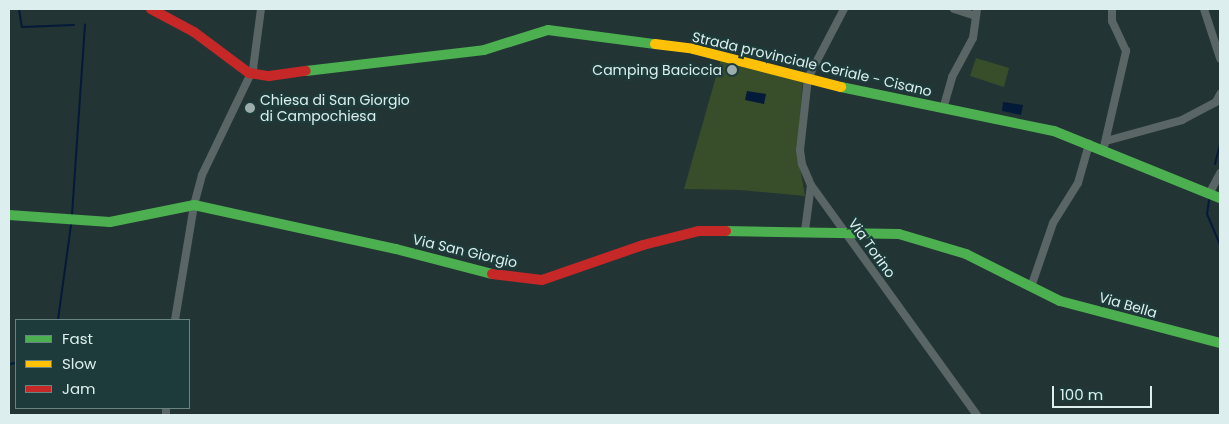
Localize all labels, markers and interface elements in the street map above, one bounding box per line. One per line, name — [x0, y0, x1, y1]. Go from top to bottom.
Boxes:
street label: Strada provinciale Ceriale - Cisano — [690, 28, 934, 100]
place label: Camping Baciccia — [592, 62, 722, 78]
marker: Camping Baciccia — [726, 64, 738, 76]
place label: Chiesa di San Giorgio di Campochiesa — [260, 92, 410, 124]
marker: Chiesa di San Giorgio di Campochiesa — [244, 102, 256, 114]
street label: Via Torino — [845, 215, 899, 281]
street label: Via San Giorgio — [411, 231, 519, 271]
street label: Via Bella — [1097, 289, 1159, 321]
legend — [15, 319, 190, 409]
text: Fast — [62, 328, 93, 349]
text: Slow — [62, 353, 96, 374]
scale bar — [1054, 376, 1154, 408]
text: Jam — [62, 378, 96, 399]
text: 100 m — [1060, 384, 1103, 405]

